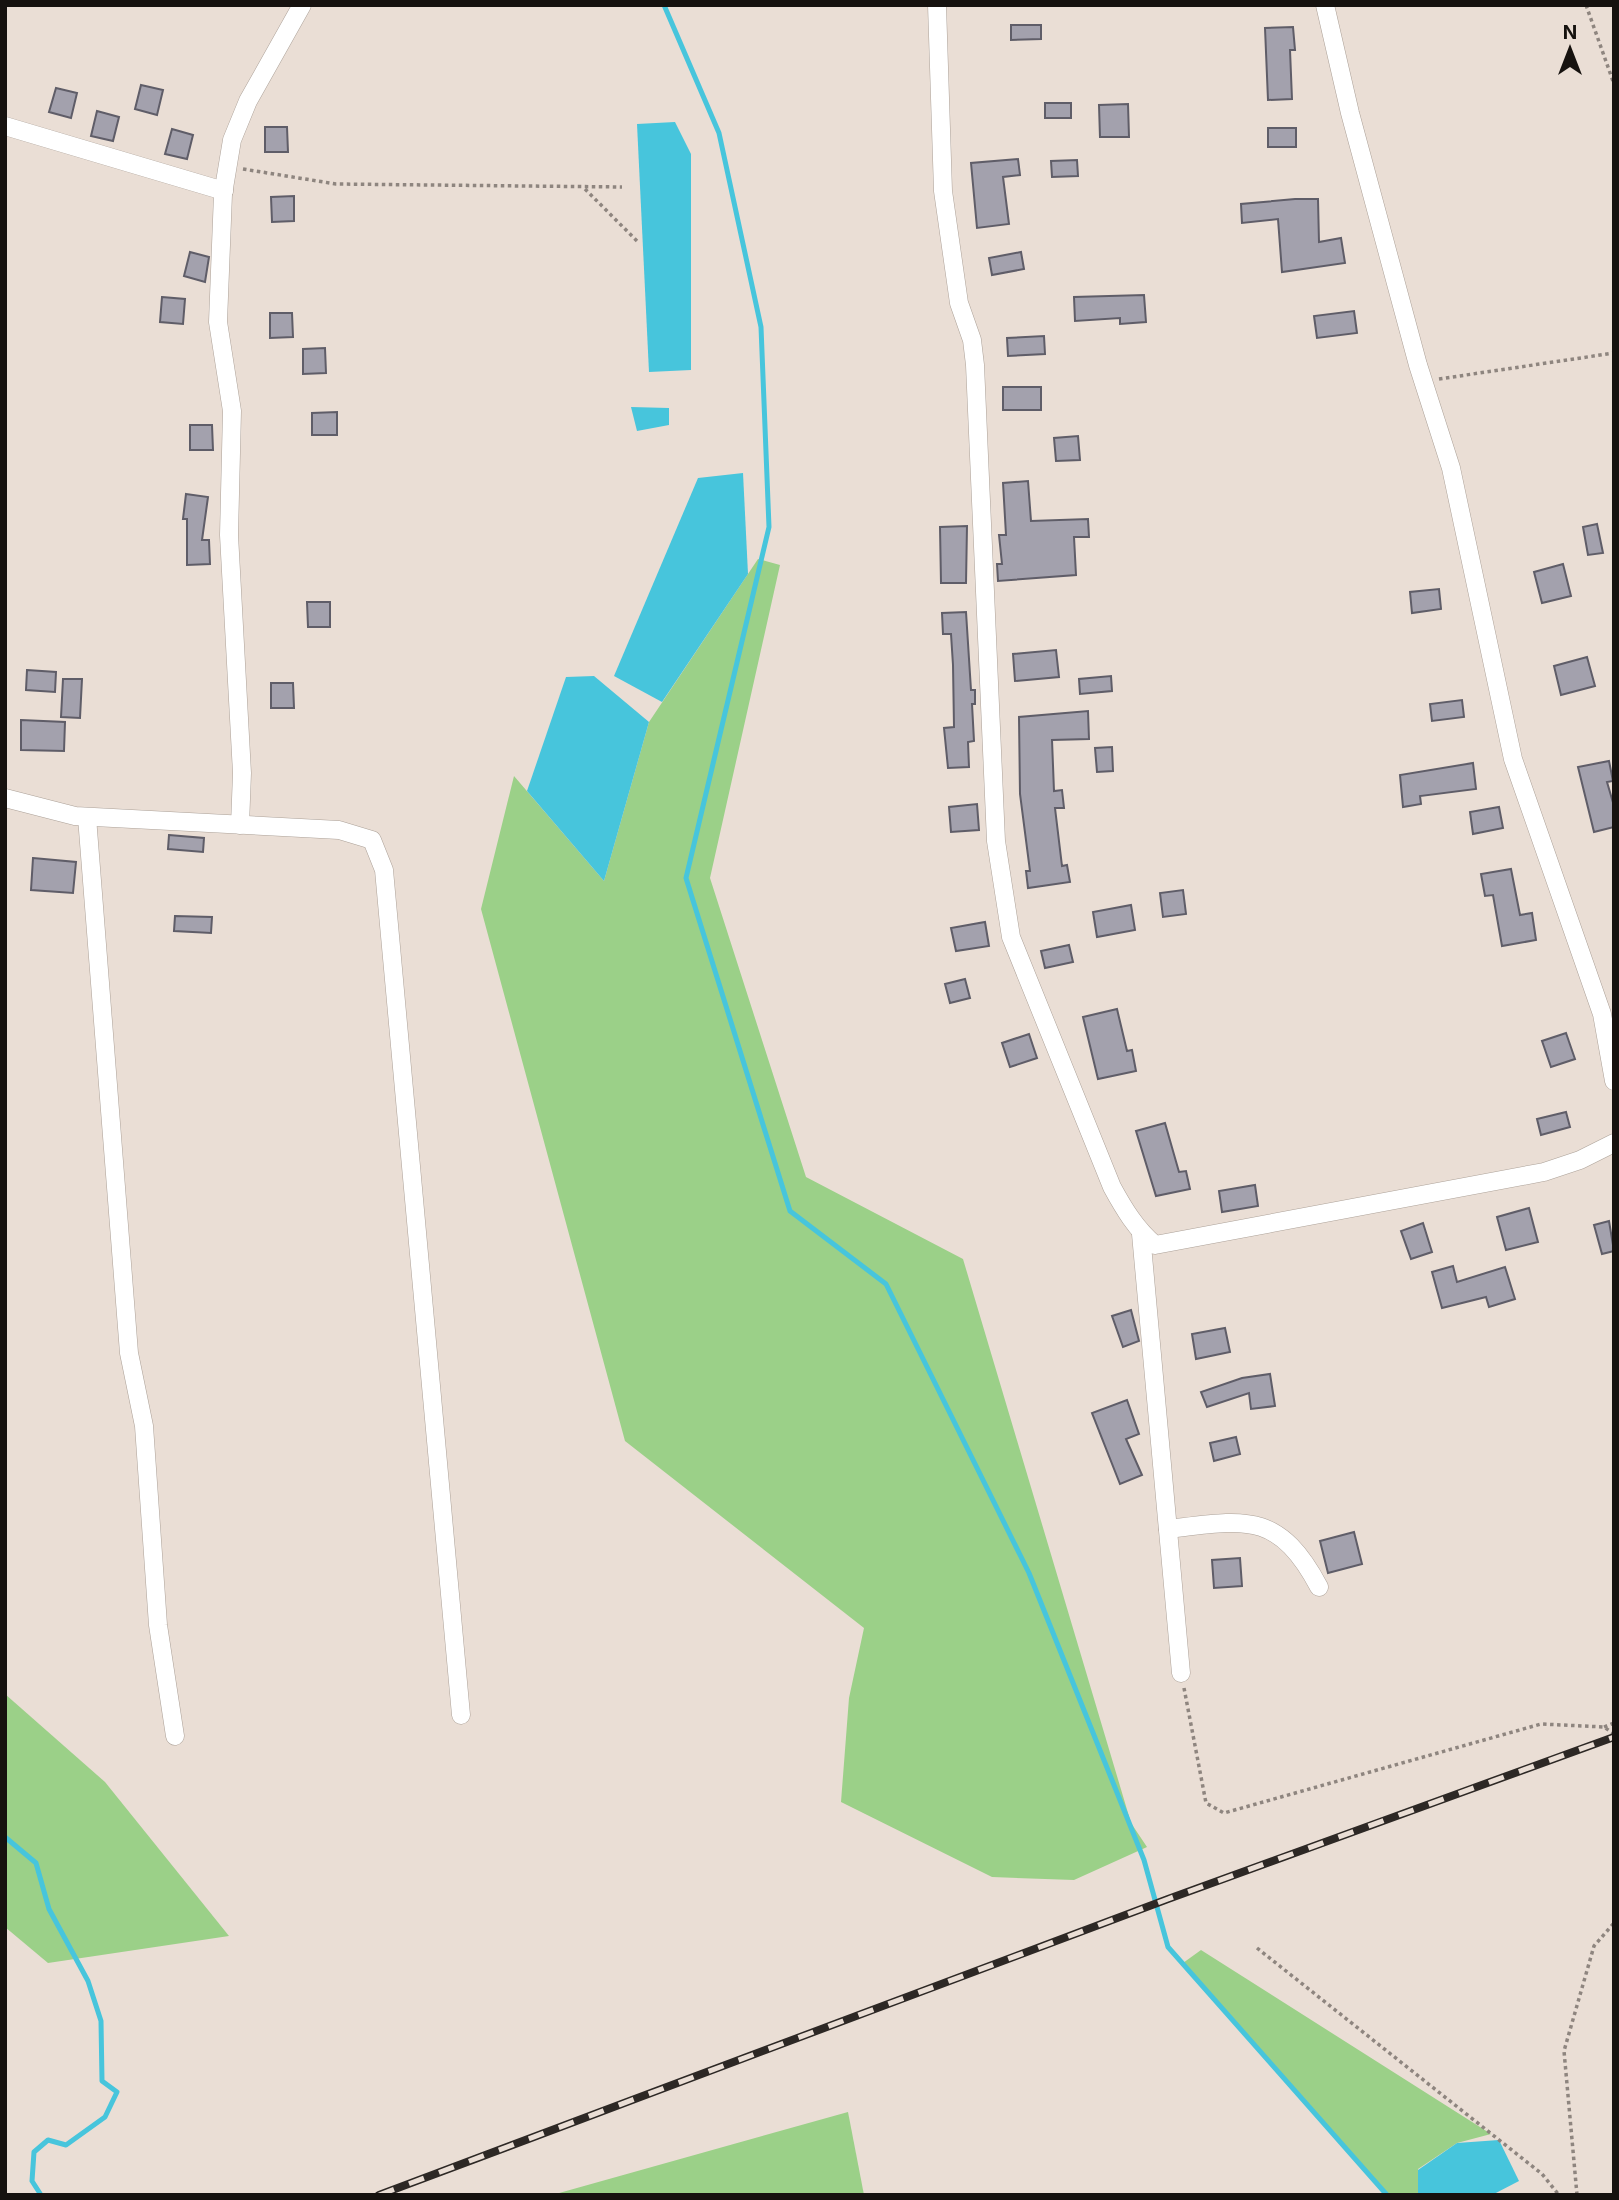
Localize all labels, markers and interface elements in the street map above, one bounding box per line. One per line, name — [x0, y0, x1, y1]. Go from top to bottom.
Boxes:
north arrow — [1535, 14, 1605, 84]
text: N — [1563, 21, 1577, 44]

